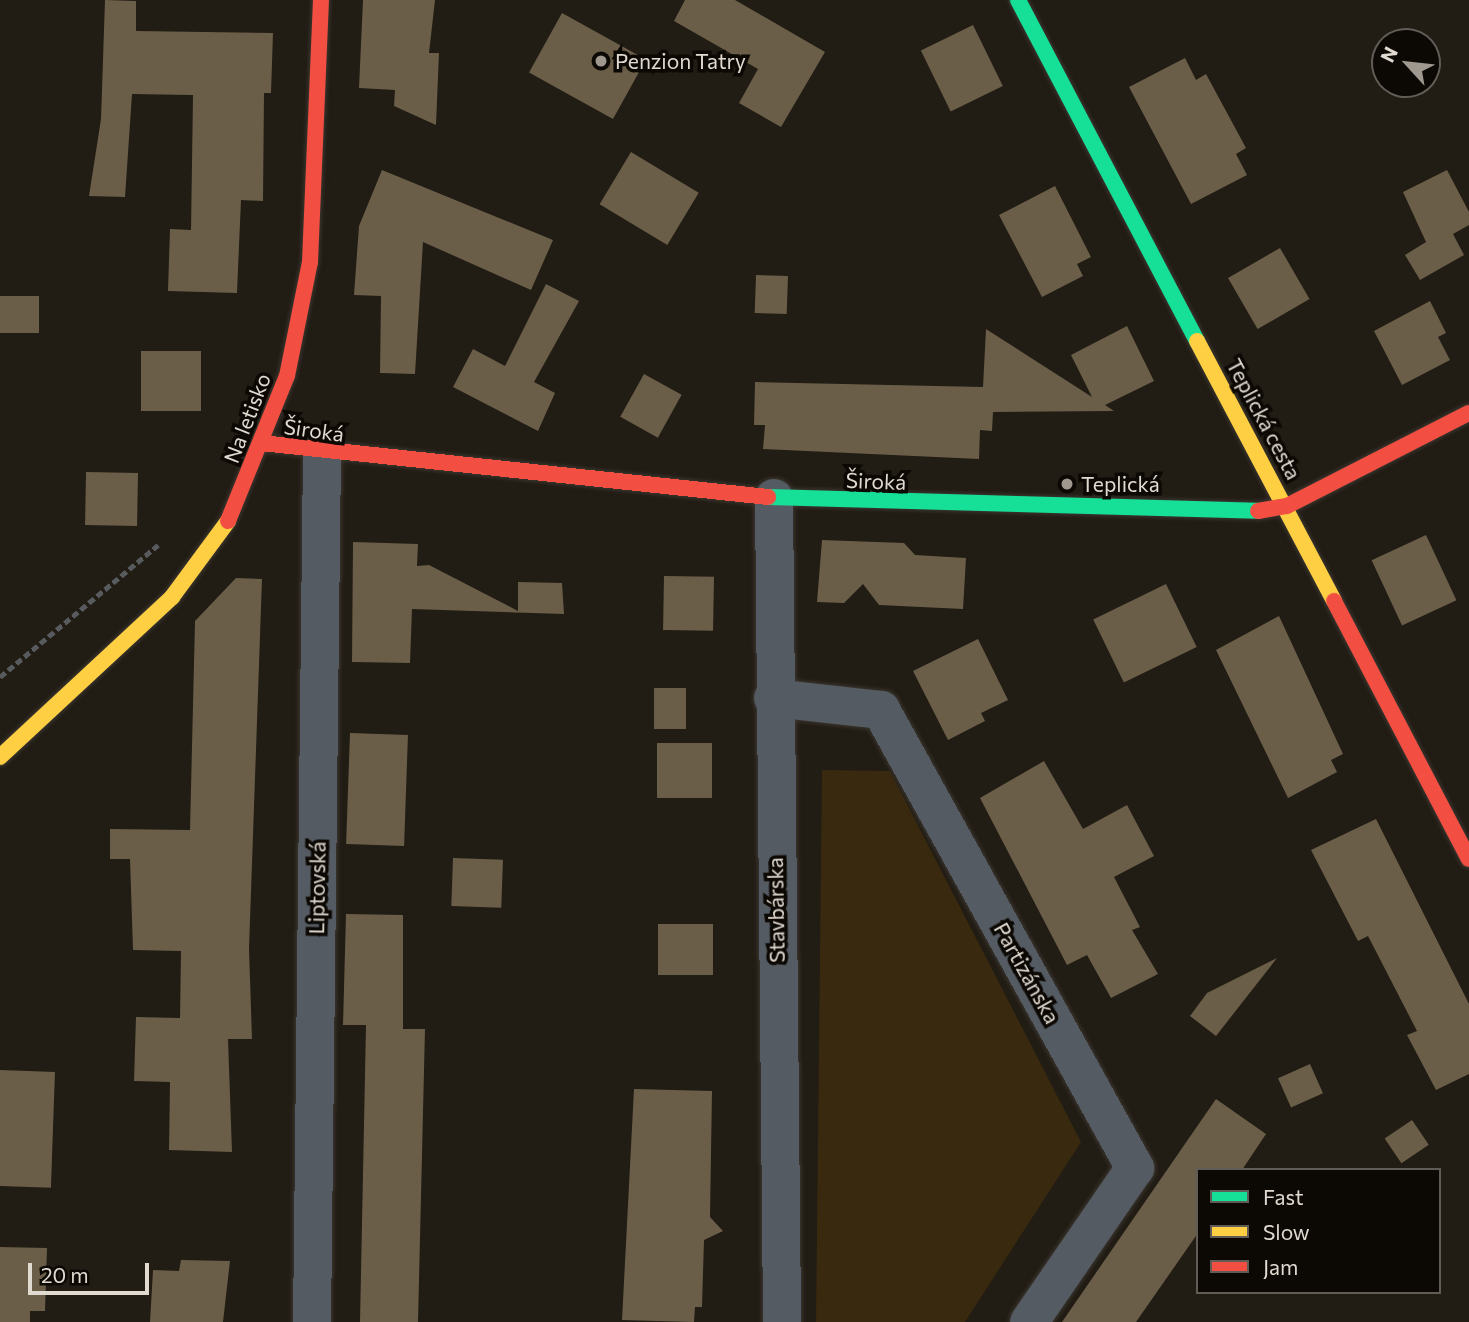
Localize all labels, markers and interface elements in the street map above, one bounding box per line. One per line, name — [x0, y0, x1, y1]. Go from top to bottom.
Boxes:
north arrow — [1371, 28, 1441, 98]
text: N — [1375, 43, 1402, 66]
place label: Penzion Tatry — [615, 48, 746, 74]
marker: Penzion Tatry — [593, 53, 609, 69]
street label: Teplická cesta — [1222, 354, 1306, 484]
street label: Na letisko — [218, 370, 276, 466]
street label: Široká — [282, 413, 346, 447]
street label: Široká — [845, 467, 907, 495]
place label: Teplická — [1081, 471, 1160, 497]
marker: Teplická — [1059, 476, 1075, 492]
street label: Liptovská — [304, 841, 330, 935]
street label: Stavbárska — [762, 857, 790, 963]
street label: Partizánska — [989, 918, 1065, 1028]
legend — [1196, 1168, 1441, 1294]
text: Fast — [1263, 1184, 1304, 1209]
text: Slow — [1263, 1219, 1310, 1244]
scale bar — [32, 1248, 152, 1292]
text: Jam — [1263, 1254, 1298, 1279]
text: 20 m — [41, 1262, 89, 1287]

